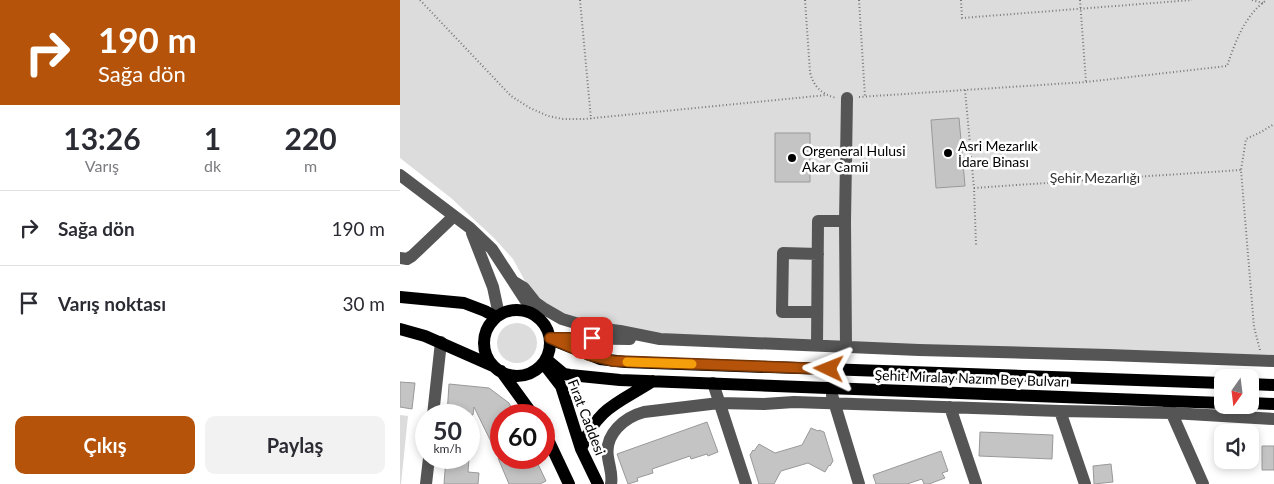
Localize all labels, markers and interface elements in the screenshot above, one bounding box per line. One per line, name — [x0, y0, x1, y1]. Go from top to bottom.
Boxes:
text: 190 m — [98, 18, 197, 60]
icon: right — [15, 20, 80, 85]
text: Sağa dön — [98, 60, 186, 87]
text: 13:26 — [63, 120, 141, 156]
text: 1 — [204, 120, 221, 156]
text: 220 — [285, 120, 337, 156]
place label: Asri Mezarlık İdare Binası — [958, 137, 1039, 170]
place label: Orgeneral Hulusi Akar Camii — [802, 142, 906, 175]
marker: Asri Mezarlık İdare Binası — [942, 147, 954, 159]
marker: Orgeneral Hulusi Akar Camii — [786, 152, 798, 164]
text: Varış — [85, 156, 119, 175]
text: dk — [204, 156, 221, 175]
text: m — [304, 156, 317, 175]
park label: Şehir Mezarlığı — [1050, 169, 1140, 186]
icon: right — [15, 214, 43, 242]
text: Sağa dön — [58, 217, 135, 240]
text: 190 m — [331, 217, 385, 240]
icon: arrive — [15, 289, 43, 317]
text: Varış noktası — [58, 292, 166, 315]
text: 30 m — [342, 292, 385, 315]
pin — [571, 317, 613, 359]
icon: arrive — [578, 324, 606, 352]
position arrow — [802, 342, 854, 394]
street label: Şehit Miralay Nazım Bey Bulvarı — [874, 366, 1070, 390]
north arrow — [1214, 369, 1259, 414]
map controls — [1214, 369, 1259, 469]
street label: Fırat Caddesi — [565, 377, 609, 457]
speed limit sign: 60 — [490, 404, 555, 469]
text: 50 — [433, 415, 462, 445]
button: Çıkış — [15, 416, 195, 474]
button: Paylaş — [205, 416, 385, 474]
button: sound — [1214, 424, 1259, 469]
text: km/h — [433, 441, 462, 456]

